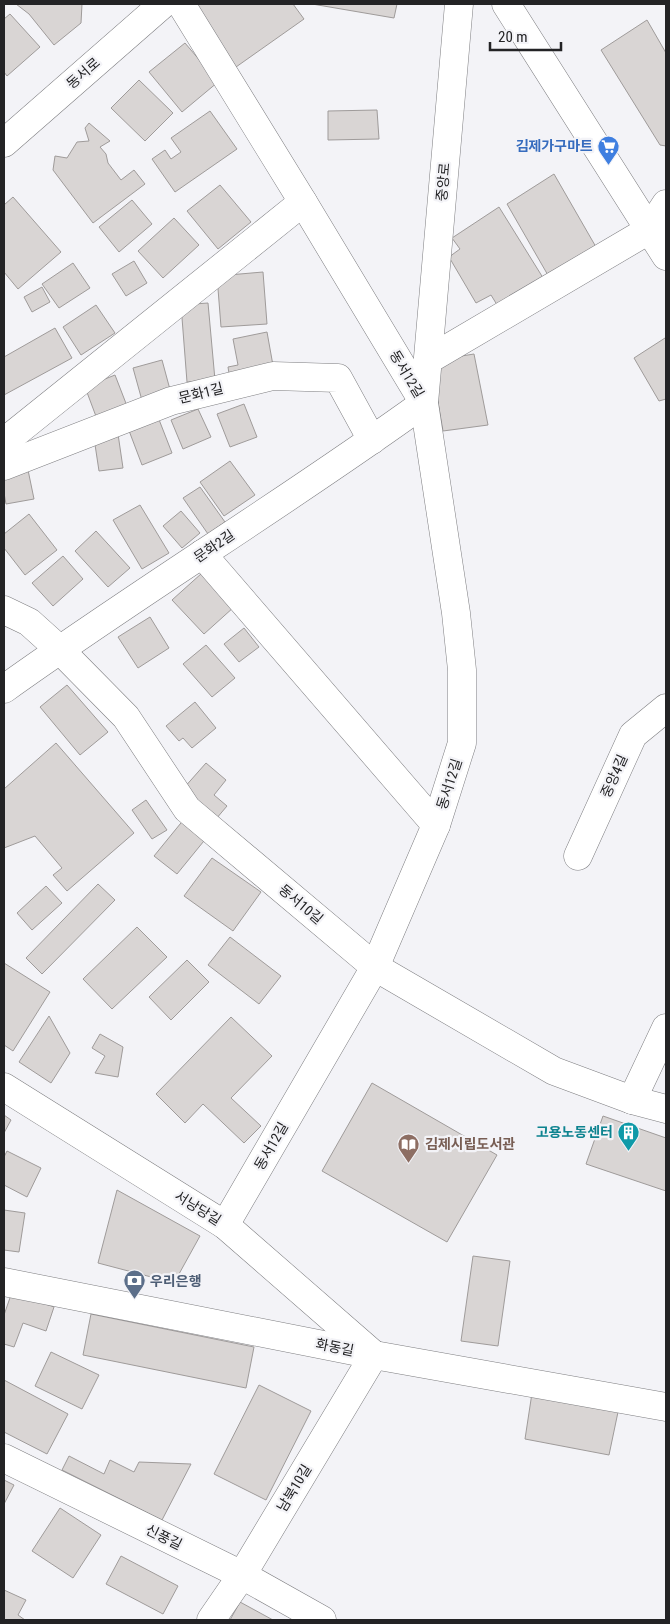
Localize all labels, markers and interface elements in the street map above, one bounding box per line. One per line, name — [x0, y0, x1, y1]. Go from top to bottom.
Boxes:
scale bar — [490, 20, 561, 52]
text: 20 m — [498, 28, 528, 46]
street label: 동서로 — [63, 54, 103, 92]
supermarket icon: 김제가구마트 — [597, 134, 621, 165]
place label: 김제가구마트 — [516, 138, 593, 154]
street label: 중앙로 — [433, 162, 453, 202]
street label: 동서12길 — [387, 347, 427, 401]
street label: 문화1길 — [177, 380, 225, 406]
street label: 문화2길 — [191, 527, 237, 565]
street label: 중앙4길 — [597, 752, 631, 800]
street label: 동서12길 — [433, 757, 465, 811]
street label: 동서10길 — [276, 881, 326, 927]
street label: 동서12길 — [251, 1119, 291, 1173]
building icon: 고용노동센터 — [617, 1120, 641, 1151]
place label: 고용노동센터 — [536, 1124, 613, 1140]
library icon: 김제시립도서관 — [397, 1132, 421, 1163]
place label: 김제시립도서관 — [425, 1136, 515, 1152]
street label: 서낭당길 — [172, 1188, 224, 1228]
bank icon: 우리은행 — [122, 1269, 146, 1300]
place label: 우리은행 — [150, 1273, 202, 1289]
street label: 화동길 — [315, 1335, 355, 1359]
street label: 남북10길 — [274, 1461, 314, 1515]
street label: 신풍길 — [143, 1521, 185, 1553]

